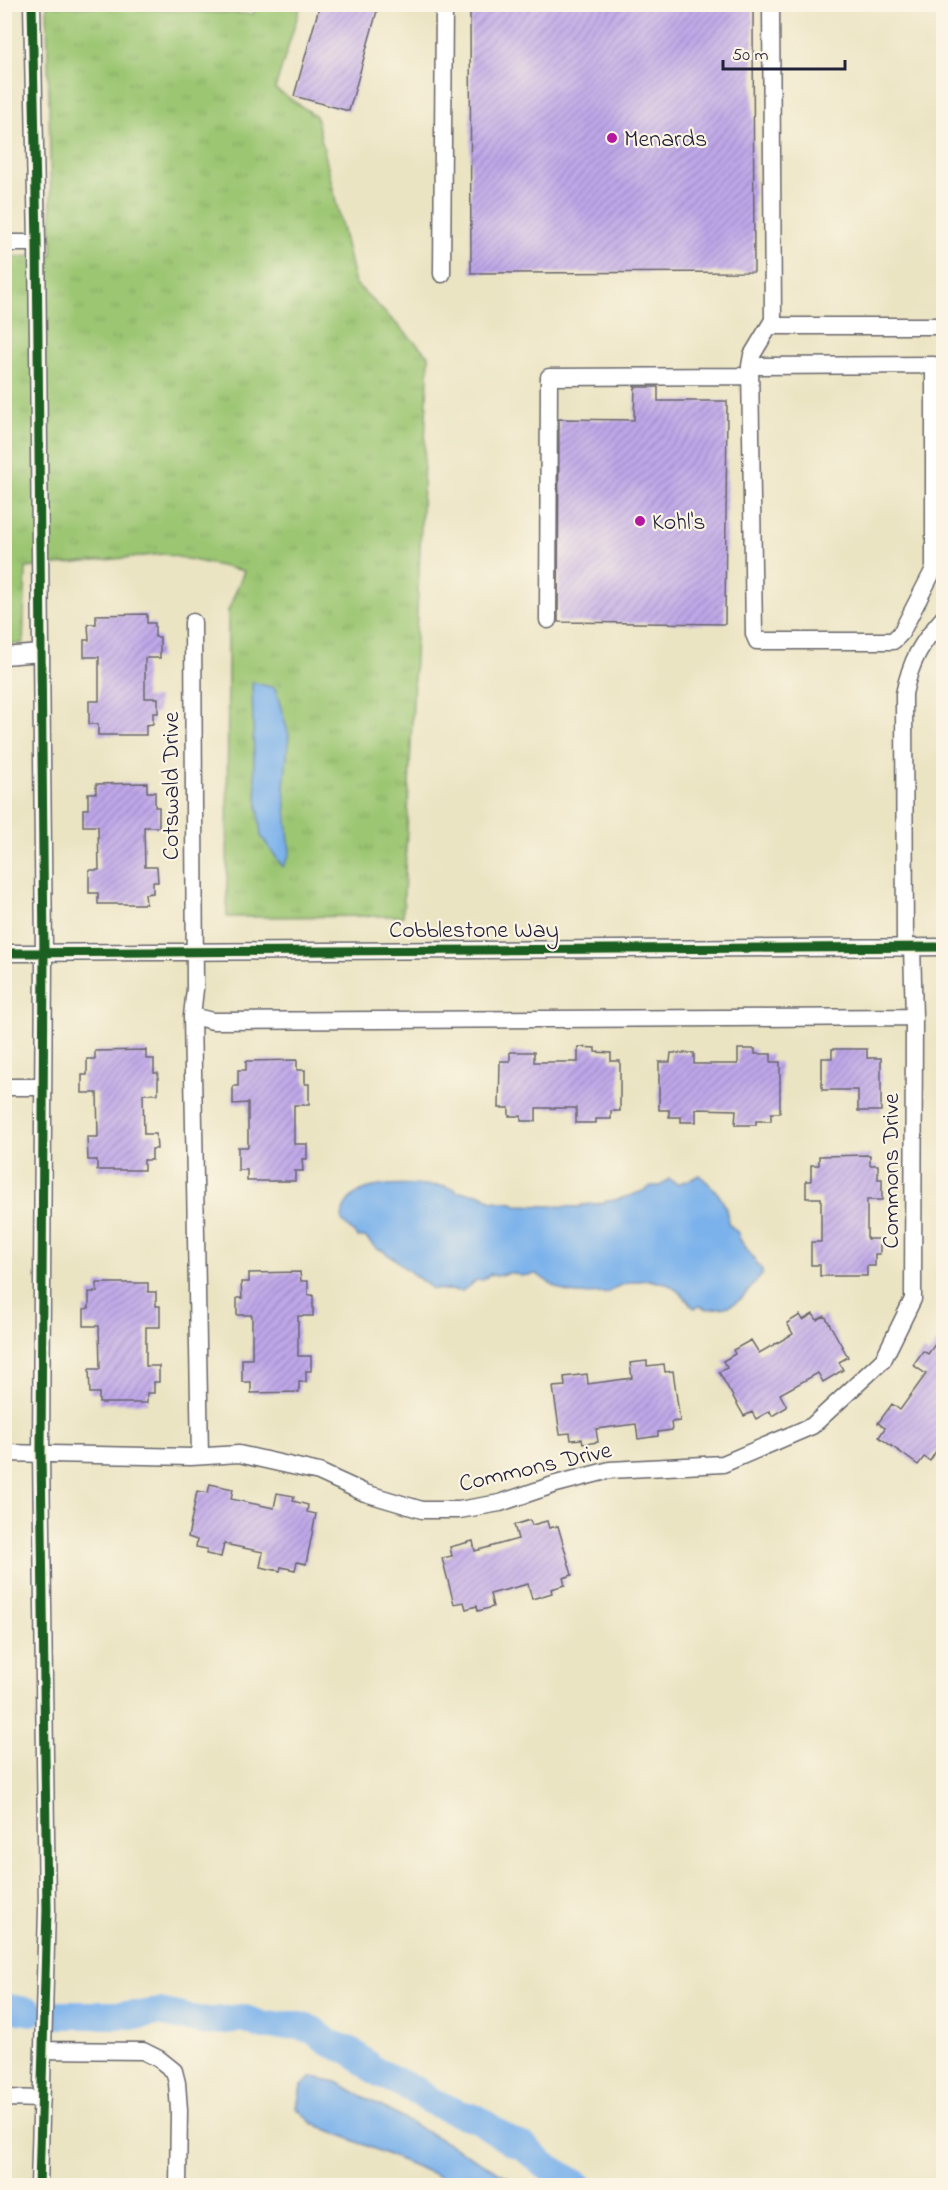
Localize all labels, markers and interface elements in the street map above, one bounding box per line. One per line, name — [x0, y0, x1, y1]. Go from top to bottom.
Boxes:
scale bar — [723, 33, 844, 71]
text: 50 m — [732, 43, 769, 69]
place label: Menards — [624, 123, 707, 158]
marker: Menards — [605, 131, 619, 145]
place label: Kohl's — [652, 506, 706, 541]
marker: Kohl's — [633, 514, 647, 528]
street label: Cotswald Drive — [155, 712, 190, 860]
street label: Cobblestone Way — [389, 914, 559, 950]
street label: Commons Drive — [875, 1093, 910, 1249]
street label: Commons Drive — [456, 1434, 616, 1503]

